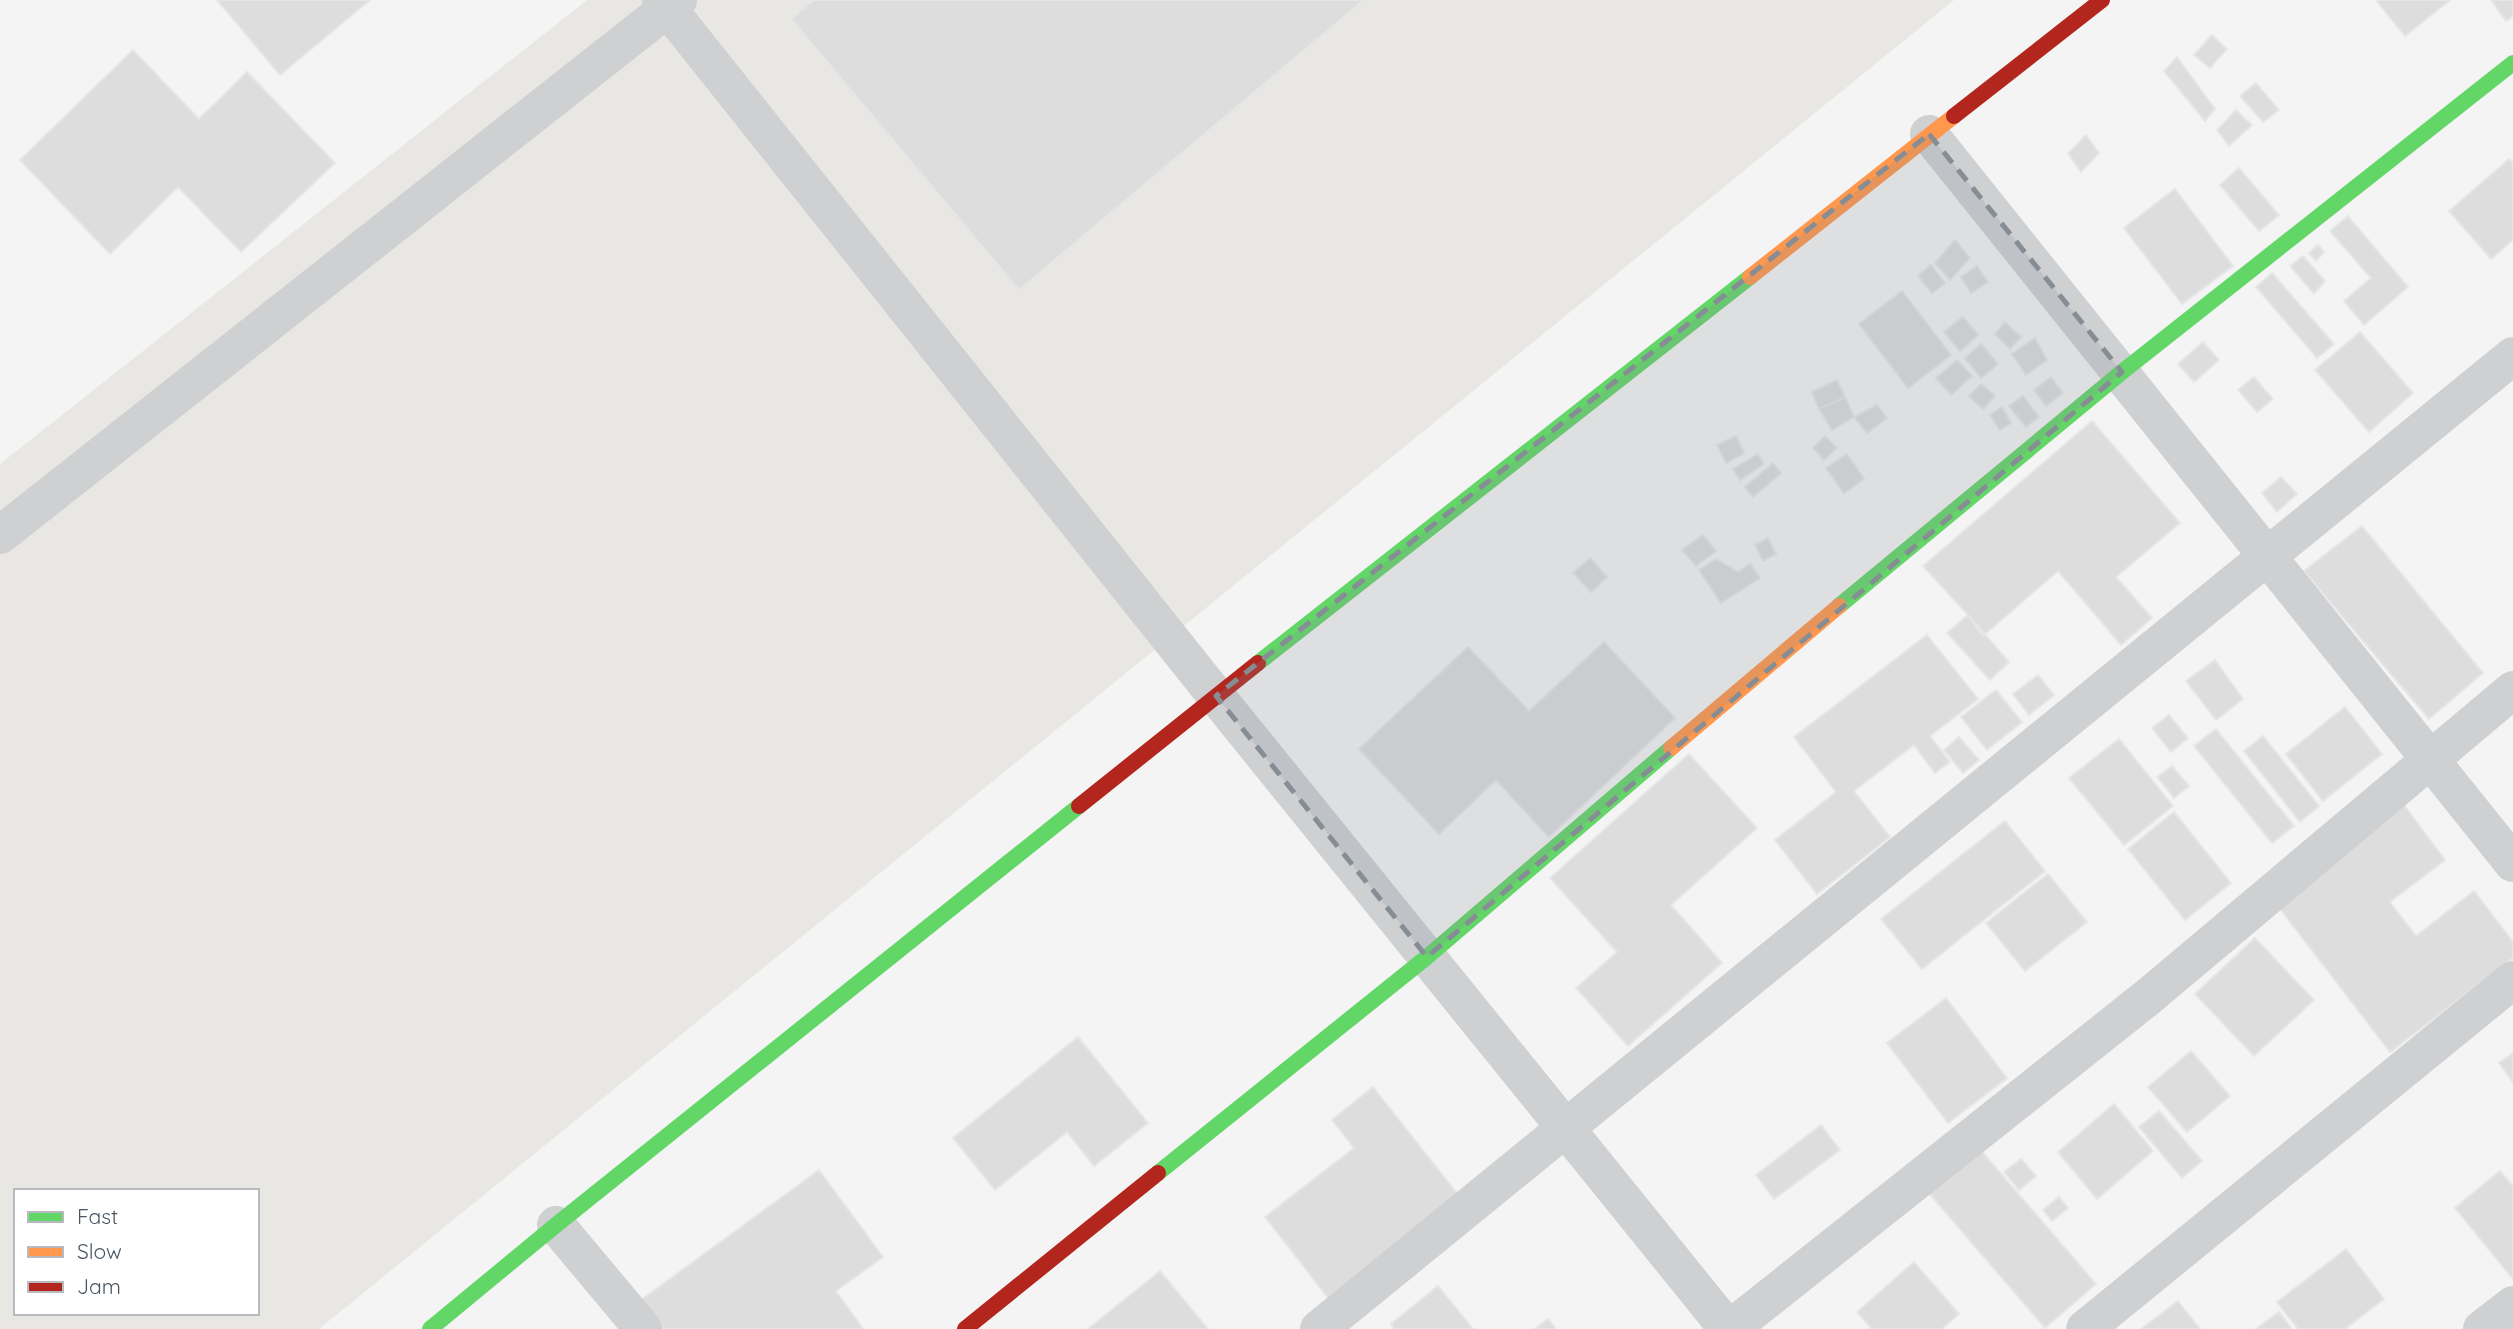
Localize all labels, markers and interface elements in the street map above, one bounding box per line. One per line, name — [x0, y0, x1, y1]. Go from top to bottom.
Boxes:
legend — [14, 1189, 259, 1315]
text: Fast — [77, 1203, 118, 1229]
text: Slow — [77, 1238, 122, 1264]
text: Jam — [77, 1273, 121, 1299]

